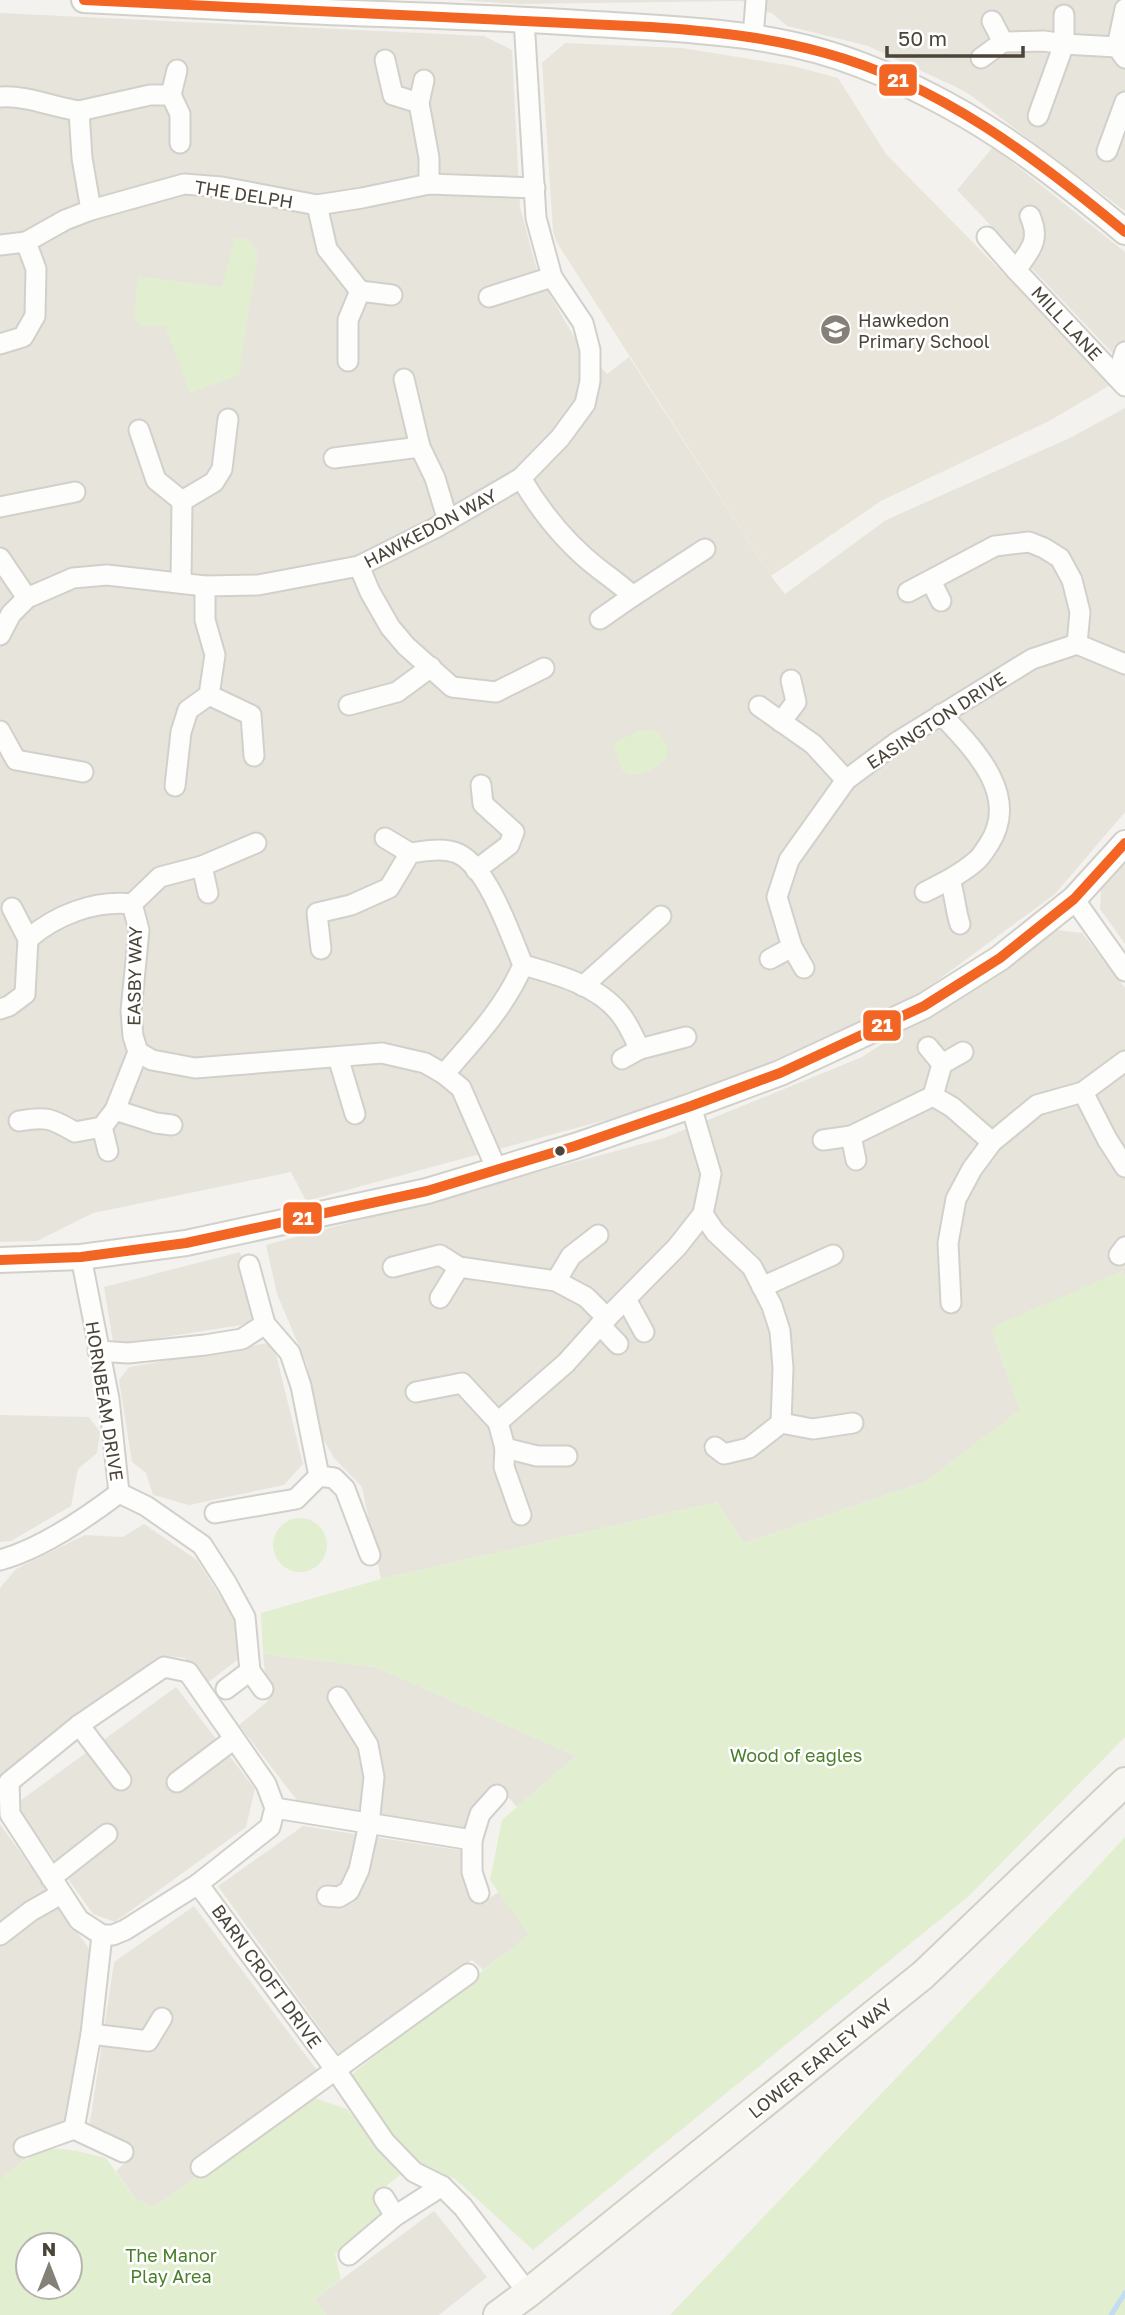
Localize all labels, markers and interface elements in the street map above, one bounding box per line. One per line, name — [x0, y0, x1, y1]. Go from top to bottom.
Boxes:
scale bar — [887, 14, 1024, 58]
text: 50 m — [898, 25, 947, 51]
line badge: 21 — [878, 63, 918, 97]
text: 21 — [887, 68, 909, 91]
street label: THE DELPH — [193, 175, 295, 213]
street label: MILL LANE — [1027, 281, 1107, 365]
place label: Hawkedon Primary School — [858, 309, 990, 352]
school or university icon: Hawkedon Primary School — [818, 313, 852, 347]
street label: HAWKEDON WAY — [360, 483, 501, 572]
street label: EASINGTON DRIVE — [862, 667, 1010, 773]
street label: EASBY WAY — [122, 925, 146, 1026]
line badge: 21 — [862, 1009, 902, 1042]
text: 21 — [871, 1013, 893, 1036]
unlabelled marker — [553, 1144, 567, 1158]
line badge: 21 — [282, 1201, 323, 1235]
text: 21 — [292, 1206, 314, 1229]
street label: HORNBEAM DRIVE — [82, 1320, 128, 1482]
park label: Wood of eagles — [730, 1744, 862, 1766]
street label: BARN CROFT DRIVE — [207, 1900, 327, 2052]
street label: LOWER EARLEY WAY — [744, 1993, 897, 2123]
north arrow — [14, 2231, 84, 2301]
text: N — [42, 2237, 56, 2260]
park label: The Manor Play Area — [125, 2244, 217, 2287]

